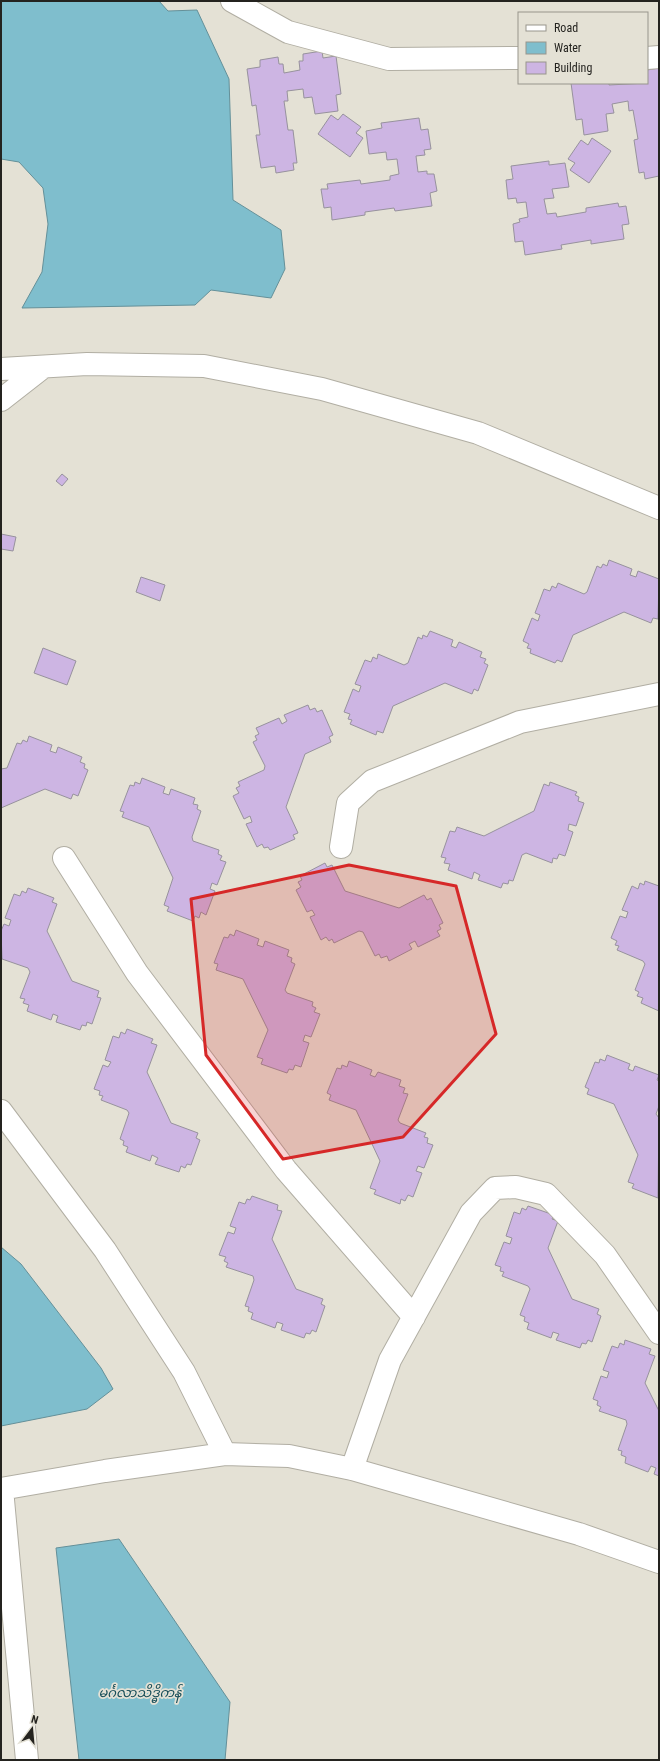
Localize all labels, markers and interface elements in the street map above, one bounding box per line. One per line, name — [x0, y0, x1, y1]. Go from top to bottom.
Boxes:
legend — [518, 12, 648, 84]
text: Road — [554, 21, 578, 35]
text: Water — [554, 41, 582, 55]
text: Building — [554, 61, 592, 75]
water label: မင်္ဂလာသိဒ္ဓိကန် — [98, 1683, 184, 1704]
north arrow — [12, 1709, 52, 1749]
text: N — [30, 1713, 40, 1727]

